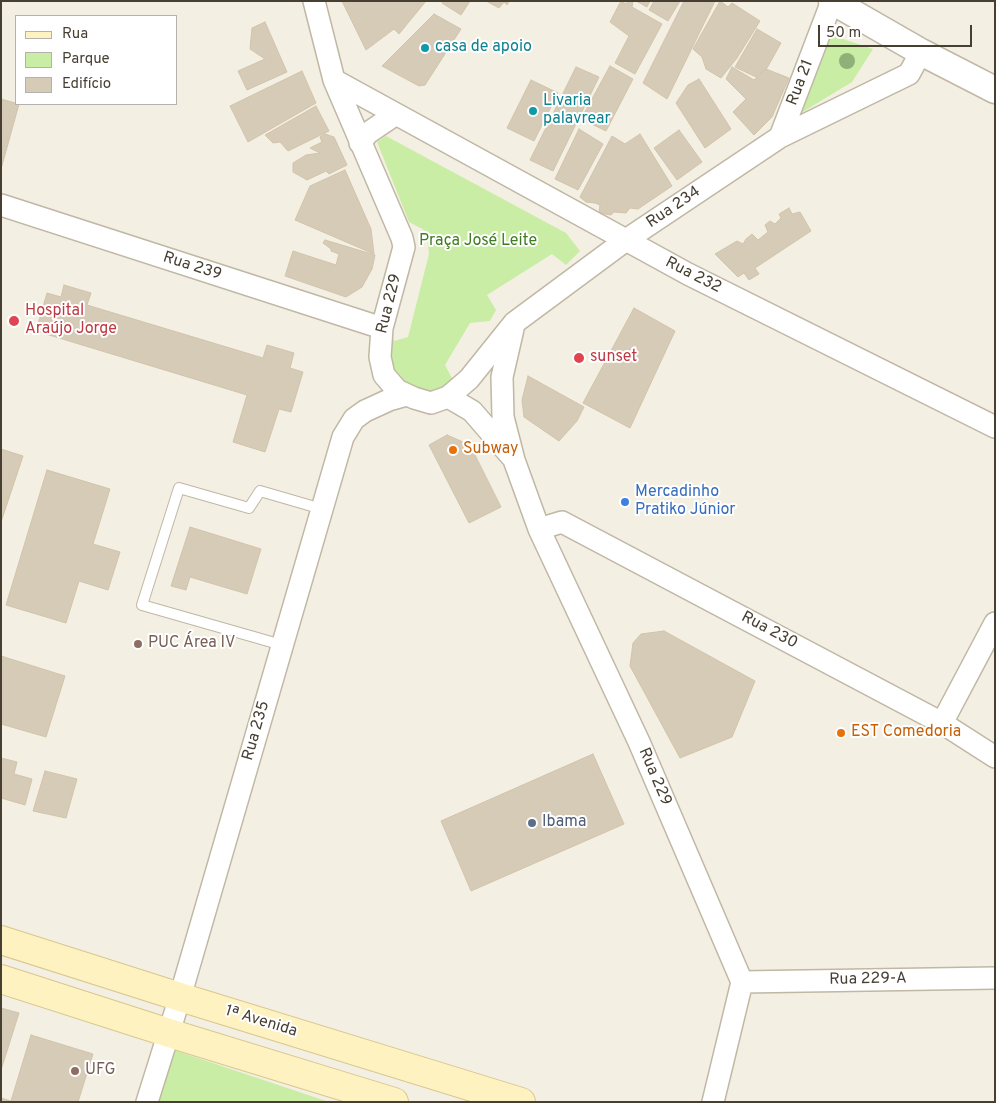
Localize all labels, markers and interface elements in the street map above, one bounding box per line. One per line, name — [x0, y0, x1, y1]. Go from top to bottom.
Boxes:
legend — [15, 15, 178, 105]
scale bar — [821, 15, 975, 47]
text: 50 m — [826, 24, 861, 43]
text: Rua — [62, 25, 88, 44]
place label: casa de apoio — [435, 38, 532, 58]
marker: casa de apoio — [419, 42, 431, 54]
text: Parque — [62, 50, 110, 69]
street label: Rua 21 — [784, 57, 818, 109]
text: Edifício — [62, 75, 111, 94]
place label: Livaria palavrear — [543, 92, 611, 130]
marker: Livaria palavrear — [527, 105, 539, 117]
street label: Rua 234 — [643, 183, 705, 233]
park label: Praça José Leite — [419, 232, 537, 252]
street label: Rua 239 — [160, 249, 224, 285]
street label: Rua 232 — [662, 254, 724, 298]
street label: Rua 229 — [373, 272, 407, 336]
place label: Hospital Araújo Jorge — [25, 302, 117, 340]
marker: Hospital Araújo Jorge — [7, 314, 21, 328]
place label: sunset — [590, 348, 637, 368]
marker: sunset — [572, 351, 586, 365]
place label: Subway — [463, 440, 519, 460]
marker: Subway — [447, 444, 459, 456]
place label: Mercadinho Pratiko Júnior — [635, 483, 736, 521]
marker: Mercadinho Pratiko Júnior — [619, 496, 631, 508]
street label: Rua 230 — [737, 608, 801, 654]
place label: PUC Área IV — [148, 634, 235, 654]
marker: PUC Área IV — [132, 638, 144, 650]
street label: Rua 235 — [239, 699, 275, 763]
place label: EST Comedoria — [851, 723, 961, 743]
marker: EST Comedoria — [835, 727, 847, 739]
street label: Rua 229 — [633, 745, 675, 809]
place label: Ibama — [542, 813, 586, 833]
marker: Ibama — [526, 817, 538, 829]
street label: Rua 229-A — [829, 970, 907, 990]
street label: 1ª Avenida — [223, 1002, 299, 1042]
place label: UFG — [85, 1061, 116, 1081]
marker: UFG — [69, 1065, 81, 1077]

